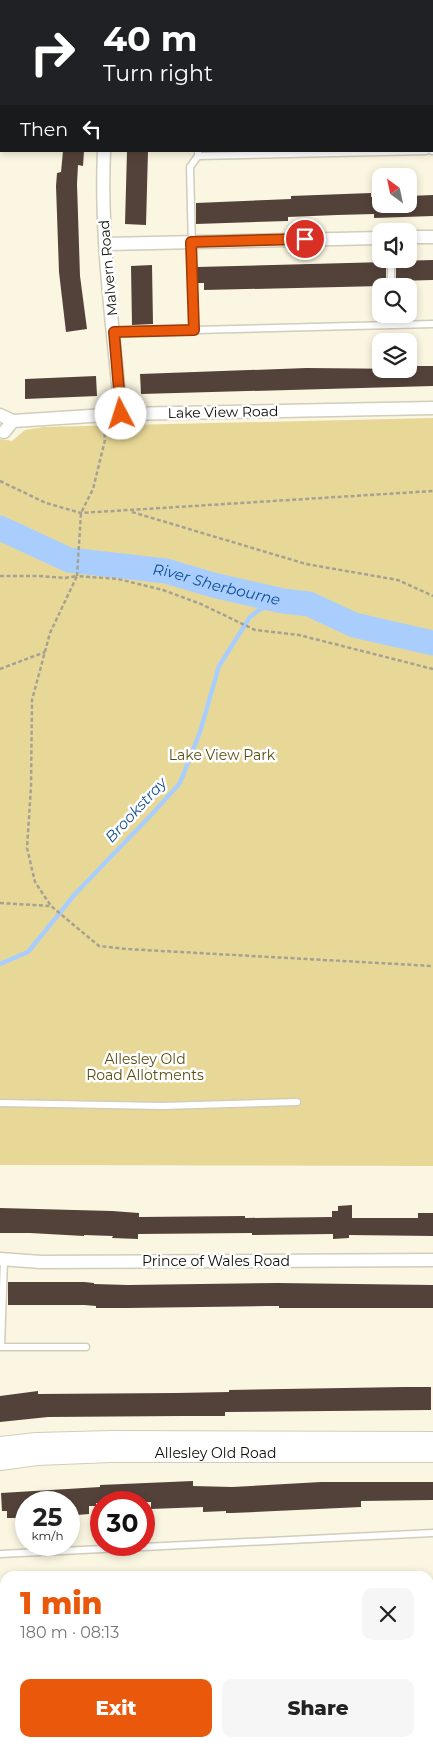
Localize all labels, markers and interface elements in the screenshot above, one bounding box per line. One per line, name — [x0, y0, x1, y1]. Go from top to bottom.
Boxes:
text: 40 m — [103, 17, 198, 60]
icon: right — [20, 20, 85, 85]
text: Turn right — [103, 60, 213, 87]
icon: left — [78, 115, 106, 143]
text: Then — [20, 118, 68, 141]
north arrow — [372, 168, 418, 212]
map controls — [372, 168, 417, 378]
pin — [284, 218, 326, 260]
street label: Malvern Road — [95, 219, 121, 317]
button: sound — [372, 223, 417, 268]
icon: arrive — [291, 225, 319, 253]
button: search — [372, 278, 417, 323]
button: layers — [372, 333, 417, 378]
position arrow — [94, 387, 146, 439]
street label: Lake View Road — [167, 402, 279, 422]
water label: River Sherbourne — [152, 560, 282, 609]
park label: Lake View Park — [169, 746, 276, 764]
water label: Brookstray — [101, 773, 171, 846]
park label: Allesley Old Road Allotments — [86, 1050, 204, 1084]
street label: Prince of Wales Road — [142, 1252, 290, 1270]
street label: Allesley Old Road — [155, 1444, 276, 1462]
speed limit sign: 30 — [90, 1491, 155, 1556]
text: 25 — [33, 1502, 62, 1532]
text: km/h — [31, 1528, 64, 1543]
text: 1 min — [20, 1585, 103, 1622]
button: close — [362, 1588, 414, 1640]
text: 180 m · 08:13 — [20, 1623, 119, 1642]
button: Exit — [20, 1679, 212, 1737]
button: Share — [222, 1679, 414, 1737]

